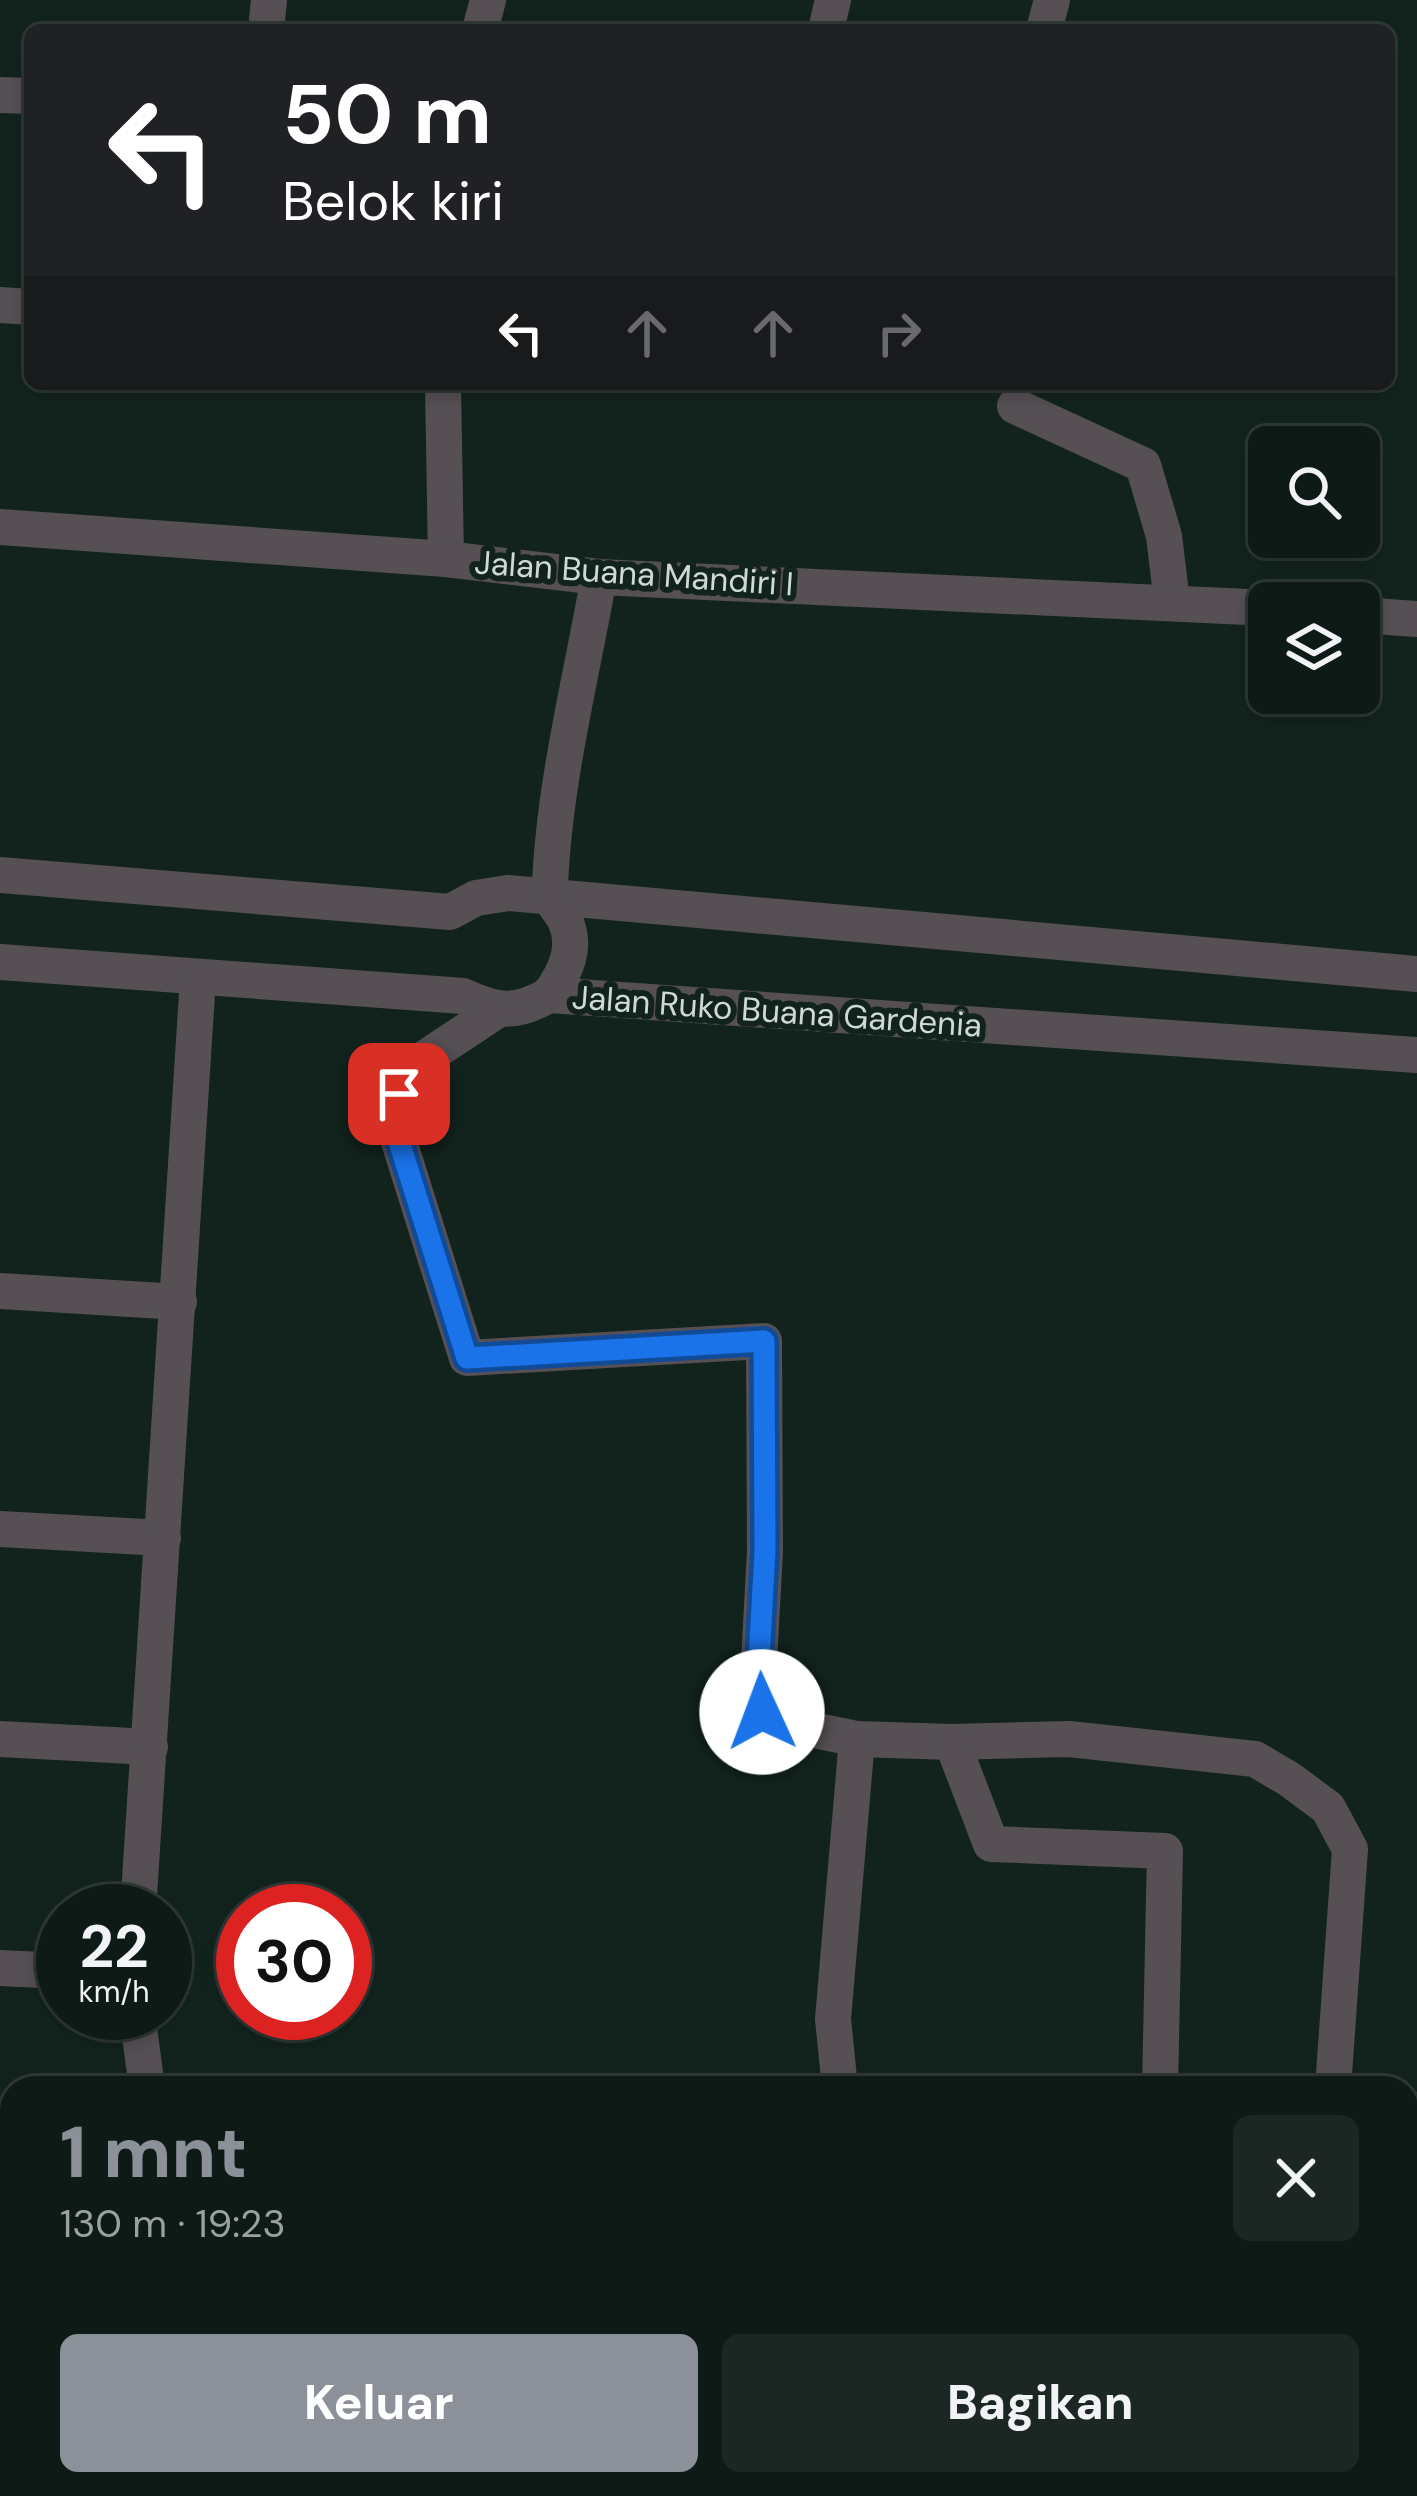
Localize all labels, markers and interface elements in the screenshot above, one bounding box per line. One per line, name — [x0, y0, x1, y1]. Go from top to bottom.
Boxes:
text: 50 m — [282, 60, 492, 169]
icon: left — [84, 72, 240, 228]
text: Belok kiri — [282, 166, 504, 237]
icon: left — [488, 300, 554, 366]
icon: ahead — [614, 300, 680, 366]
icon: ahead — [740, 300, 806, 366]
icon: right — [866, 300, 932, 366]
map controls — [1248, 426, 1380, 714]
button: search — [1248, 426, 1380, 558]
street label: Jalan Buana Mandiri I — [473, 540, 795, 606]
button: layers — [1248, 582, 1380, 714]
street label: Jalan Ruko Buana Gardenia — [570, 975, 984, 1047]
pin — [348, 1043, 450, 1145]
icon: arrive — [366, 1061, 432, 1127]
position arrow — [699, 1649, 825, 1775]
speed limit sign: 30 — [216, 1884, 372, 2040]
text: 22 — [79, 1907, 149, 1986]
text: km/h — [79, 1972, 149, 2011]
text: 1 mnt — [60, 2106, 248, 2199]
button: close — [1233, 2115, 1359, 2241]
text: 130 m · 19:23 — [60, 2198, 286, 2249]
button: Keluar — [60, 2334, 698, 2472]
button: Bagikan — [722, 2334, 1359, 2472]

